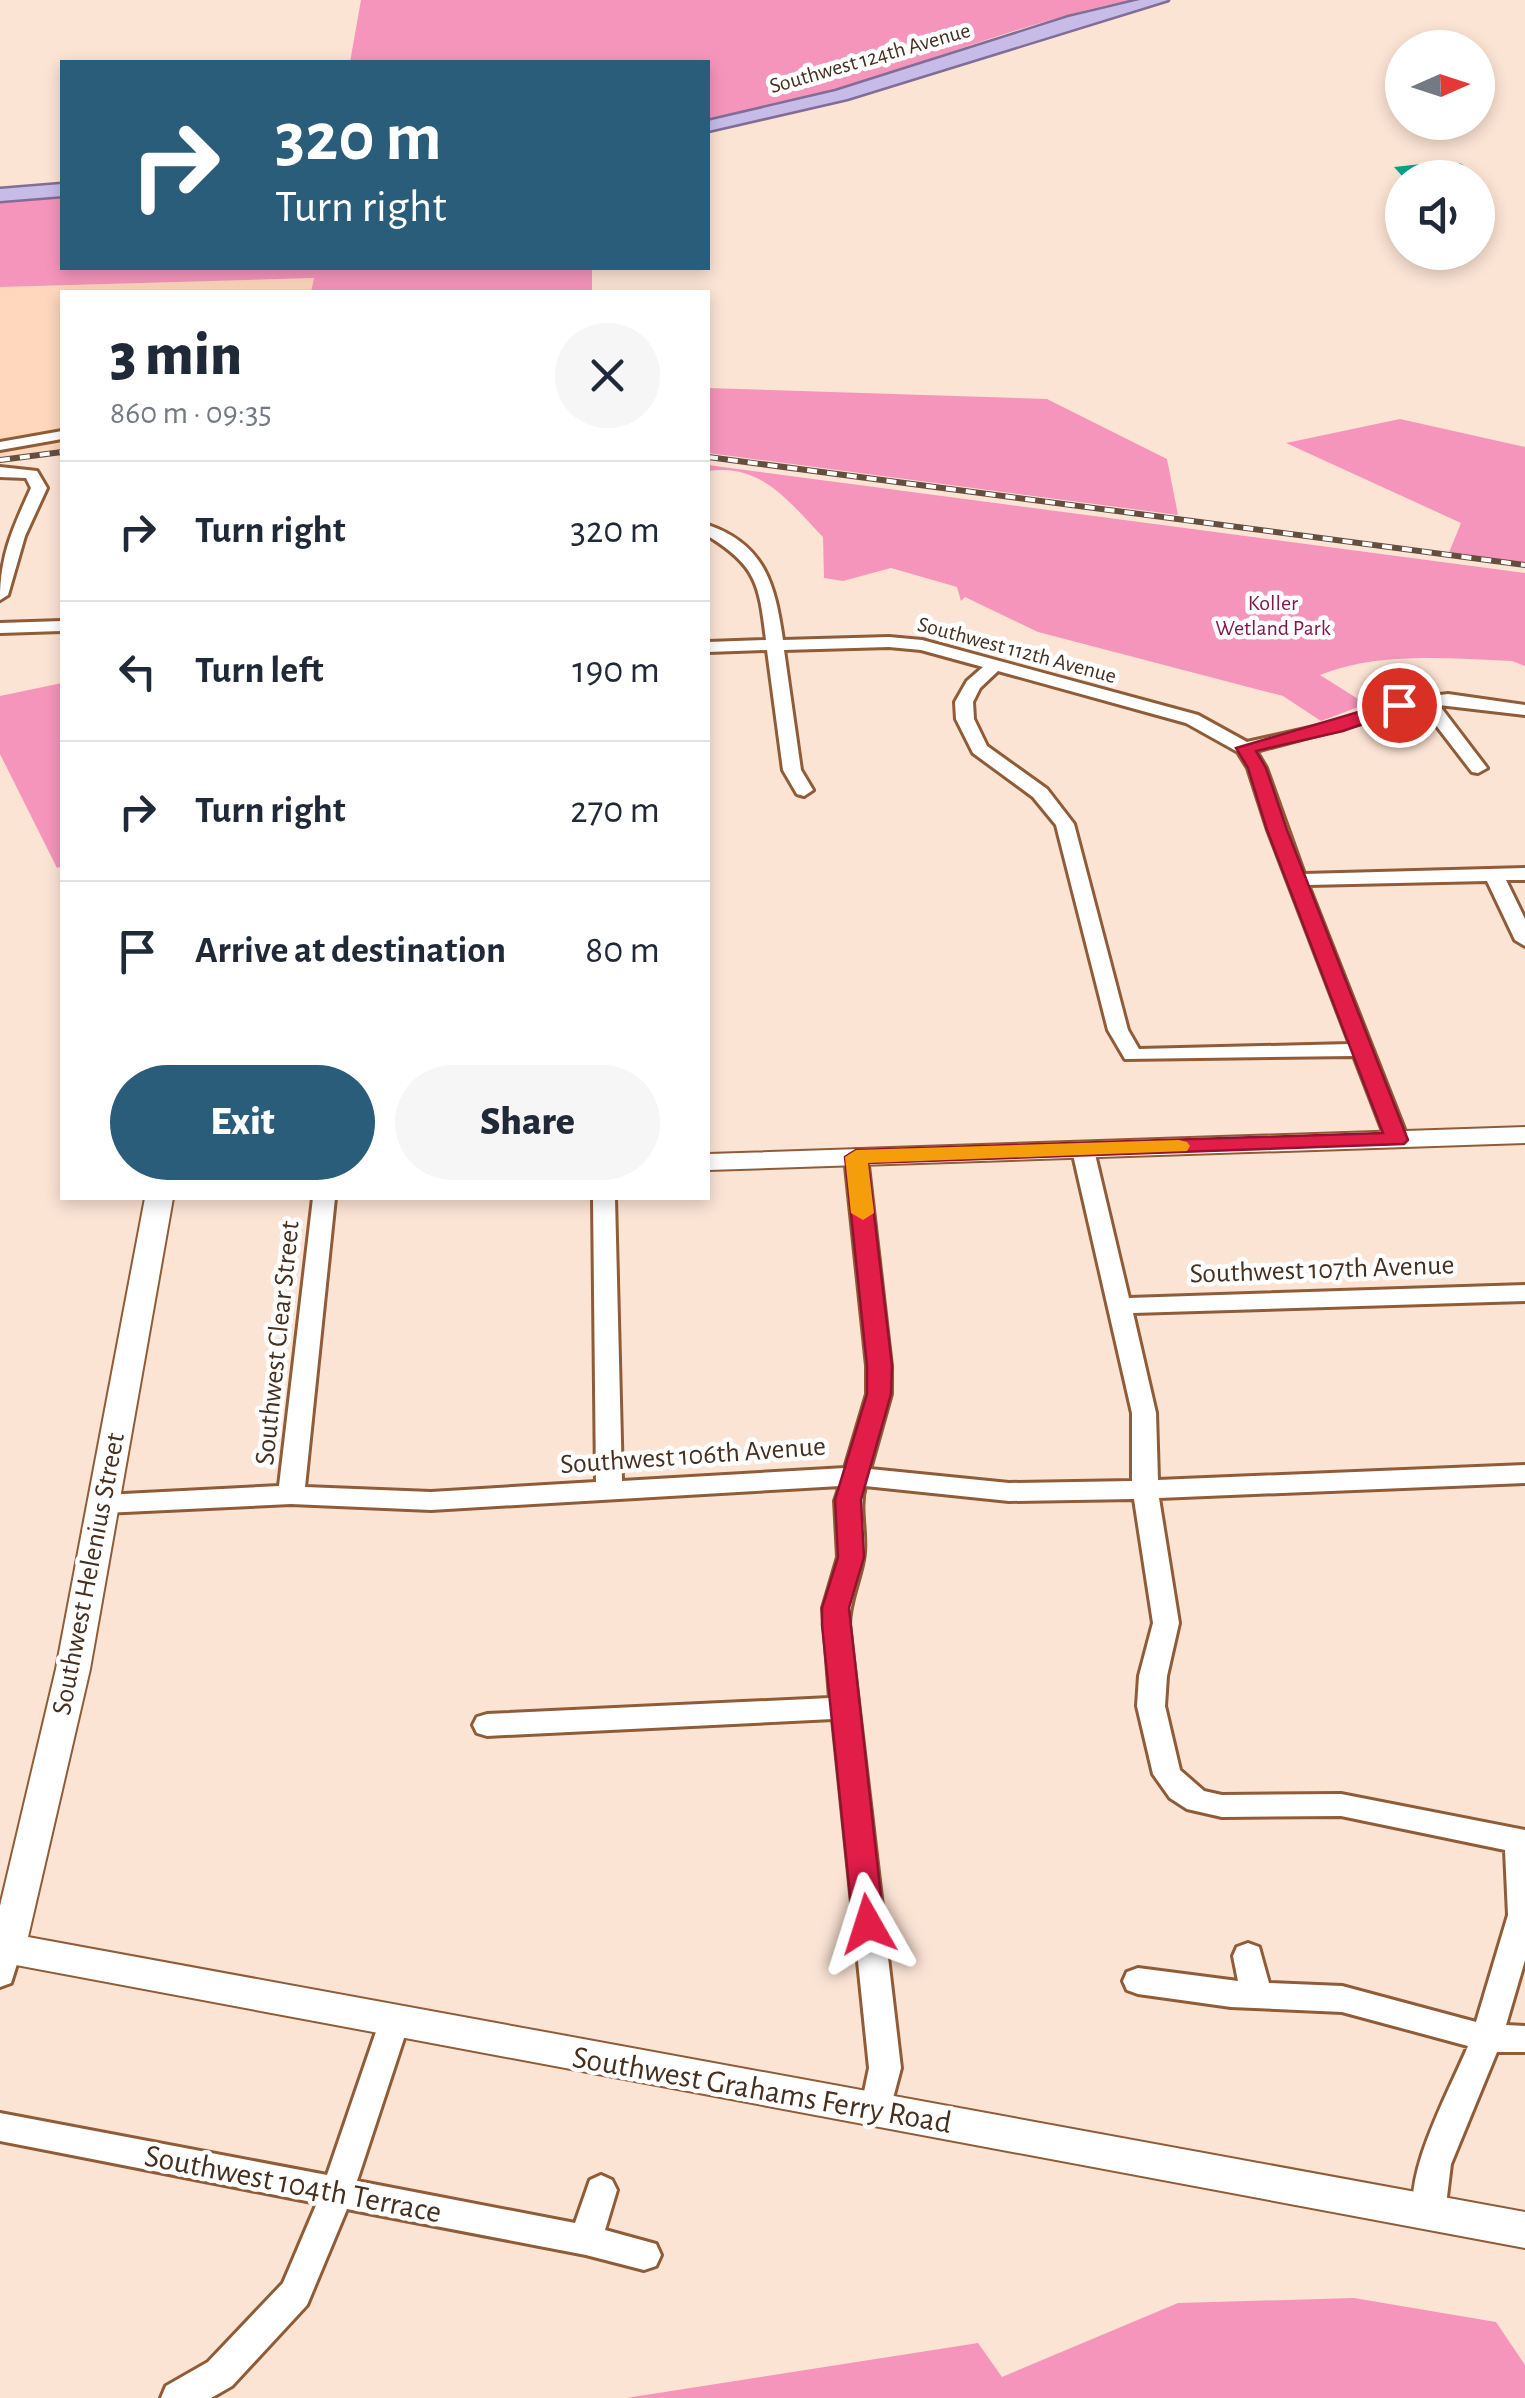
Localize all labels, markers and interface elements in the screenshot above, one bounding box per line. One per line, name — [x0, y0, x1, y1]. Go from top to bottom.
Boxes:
street label: Southwest 124th Avenue — [767, 19, 973, 97]
north arrow — [1385, 30, 1495, 140]
map controls — [1385, 30, 1495, 270]
icon: right — [110, 100, 240, 230]
text: 320 m — [275, 103, 442, 173]
button: sound — [1385, 160, 1495, 270]
text: Turn right — [275, 185, 447, 230]
button: close — [555, 323, 660, 428]
text: 3 min — [110, 326, 242, 386]
text: 860 m · 09:35 — [110, 397, 272, 429]
icon: right — [110, 504, 165, 559]
text: Turn right — [195, 512, 345, 550]
text: 320 m — [570, 512, 660, 550]
park label: Koller Wetland Park — [1215, 592, 1331, 639]
street label: Southwest 112th Avenue — [915, 613, 1119, 687]
icon: left — [110, 644, 165, 699]
text: Turn left — [195, 652, 323, 690]
text: 190 m — [572, 652, 660, 690]
pin — [1357, 663, 1442, 748]
icon: arrive — [1372, 678, 1427, 733]
icon: right — [110, 784, 165, 839]
text: Turn right — [195, 792, 345, 830]
text: 270 m — [570, 792, 660, 830]
icon: arrive — [110, 924, 165, 979]
text: Arrive at destination — [195, 932, 506, 970]
text: 80 m — [585, 932, 660, 970]
button: Exit — [110, 1065, 375, 1180]
button: Share — [395, 1065, 660, 1180]
street label: Southwest Clear Street — [251, 1219, 305, 1467]
street label: Southwest 107th Avenue — [1189, 1251, 1455, 1289]
street label: Southwest Helenius Street — [48, 1431, 130, 1717]
street label: Southwest 106th Avenue — [559, 1433, 827, 1479]
position arrow — [816, 1872, 920, 1976]
street label: Southwest Grahams Ferry Road — [570, 2041, 954, 2139]
street label: Southwest 104th Terrace — [142, 2139, 444, 2229]

